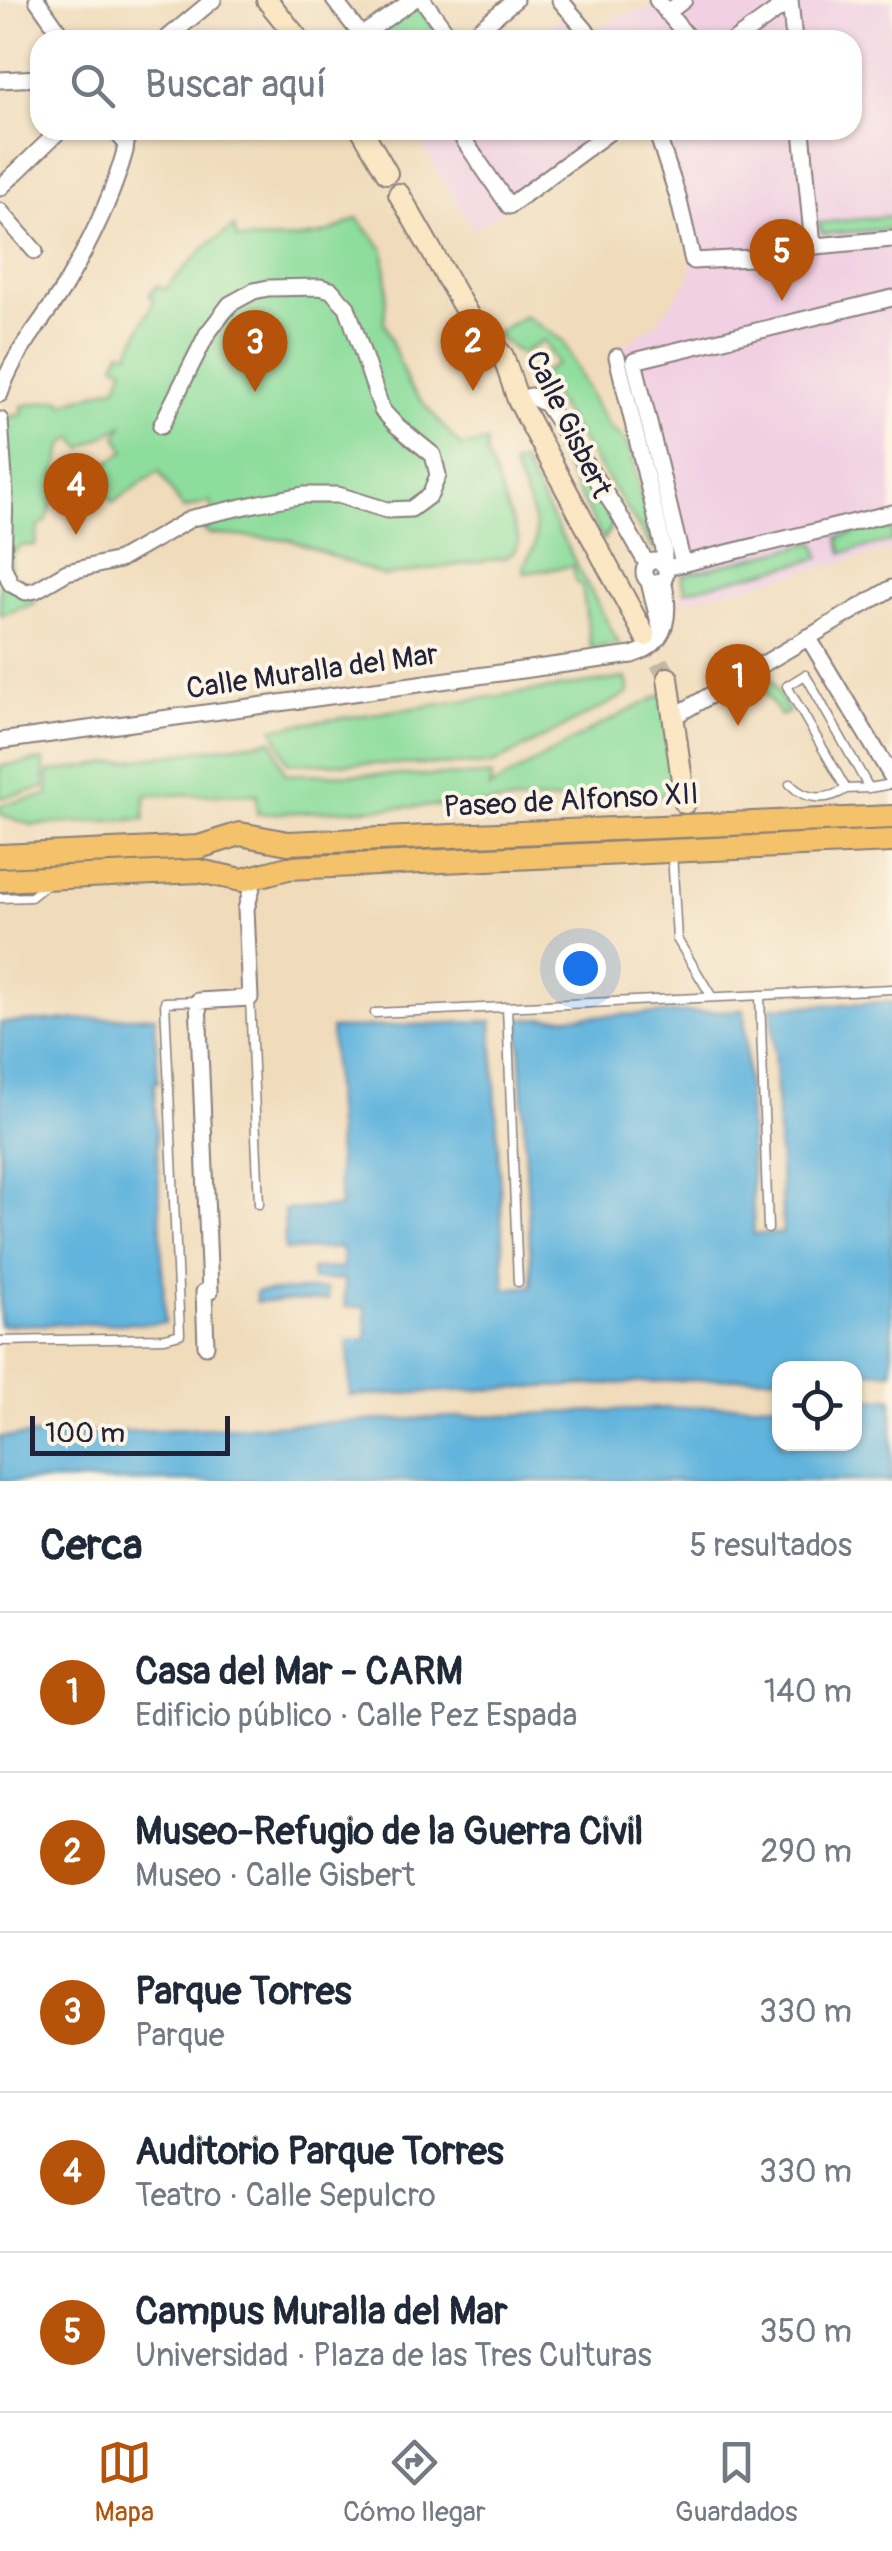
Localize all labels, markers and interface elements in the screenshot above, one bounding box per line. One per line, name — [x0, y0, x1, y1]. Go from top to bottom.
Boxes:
search box — [30, 30, 862, 140]
icon: search — [65, 58, 120, 113]
text: Buscar aquí — [145, 61, 327, 109]
pin: 5 — [750, 218, 814, 301]
pin: 2 — [440, 308, 506, 391]
pin: 3 — [222, 310, 288, 392]
street label: Calle Gisbert — [517, 345, 620, 505]
pin: 4 — [44, 452, 108, 535]
street label: Calle Muralla del Mar — [184, 635, 441, 707]
pin: 1 — [706, 644, 770, 726]
street label: Paseo de Alfonso XII — [442, 775, 700, 826]
your location — [555, 943, 606, 994]
map controls — [772, 1361, 862, 1451]
button: locate — [772, 1361, 862, 1451]
scale bar — [30, 1411, 230, 1456]
text: 100 m — [45, 1416, 125, 1451]
text: Cerca — [40, 1520, 142, 1572]
text: 5 resultados — [689, 1526, 852, 1566]
text: Casa del Mar - CARM — [135, 1648, 463, 1696]
text: 1 — [66, 1672, 79, 1712]
text: 140 m — [764, 1672, 852, 1712]
text: Edificio público · Calle Pez Espada — [135, 1696, 577, 1736]
text: Museo-Refugio de la Guerra Civil — [135, 1808, 643, 1856]
text: 2 — [64, 1832, 81, 1872]
text: 290 m — [760, 1832, 852, 1872]
text: Museo · Calle Gisbert — [135, 1856, 415, 1896]
text: Parque Torres — [135, 1968, 351, 2016]
text: 3 — [64, 1992, 81, 2032]
text: 330 m — [759, 1992, 852, 2032]
text: Parque — [135, 2016, 225, 2056]
text: Auditorio Parque Torres — [135, 2128, 504, 2176]
text: 4 — [63, 2152, 82, 2192]
text: 330 m — [759, 2152, 852, 2192]
text: Teatro · Calle Sepulcro — [135, 2176, 436, 2216]
text: Campus Muralla del Mar — [135, 2288, 507, 2336]
text: 5 — [64, 2312, 81, 2352]
text: 350 m — [760, 2312, 852, 2352]
text: Universidad · Plaza de las Tres Culturas — [135, 2336, 652, 2376]
tab: Mapa — [95, 2435, 154, 2530]
tab: Cómo llegar — [343, 2435, 486, 2530]
tab: Guardados — [675, 2435, 797, 2530]

